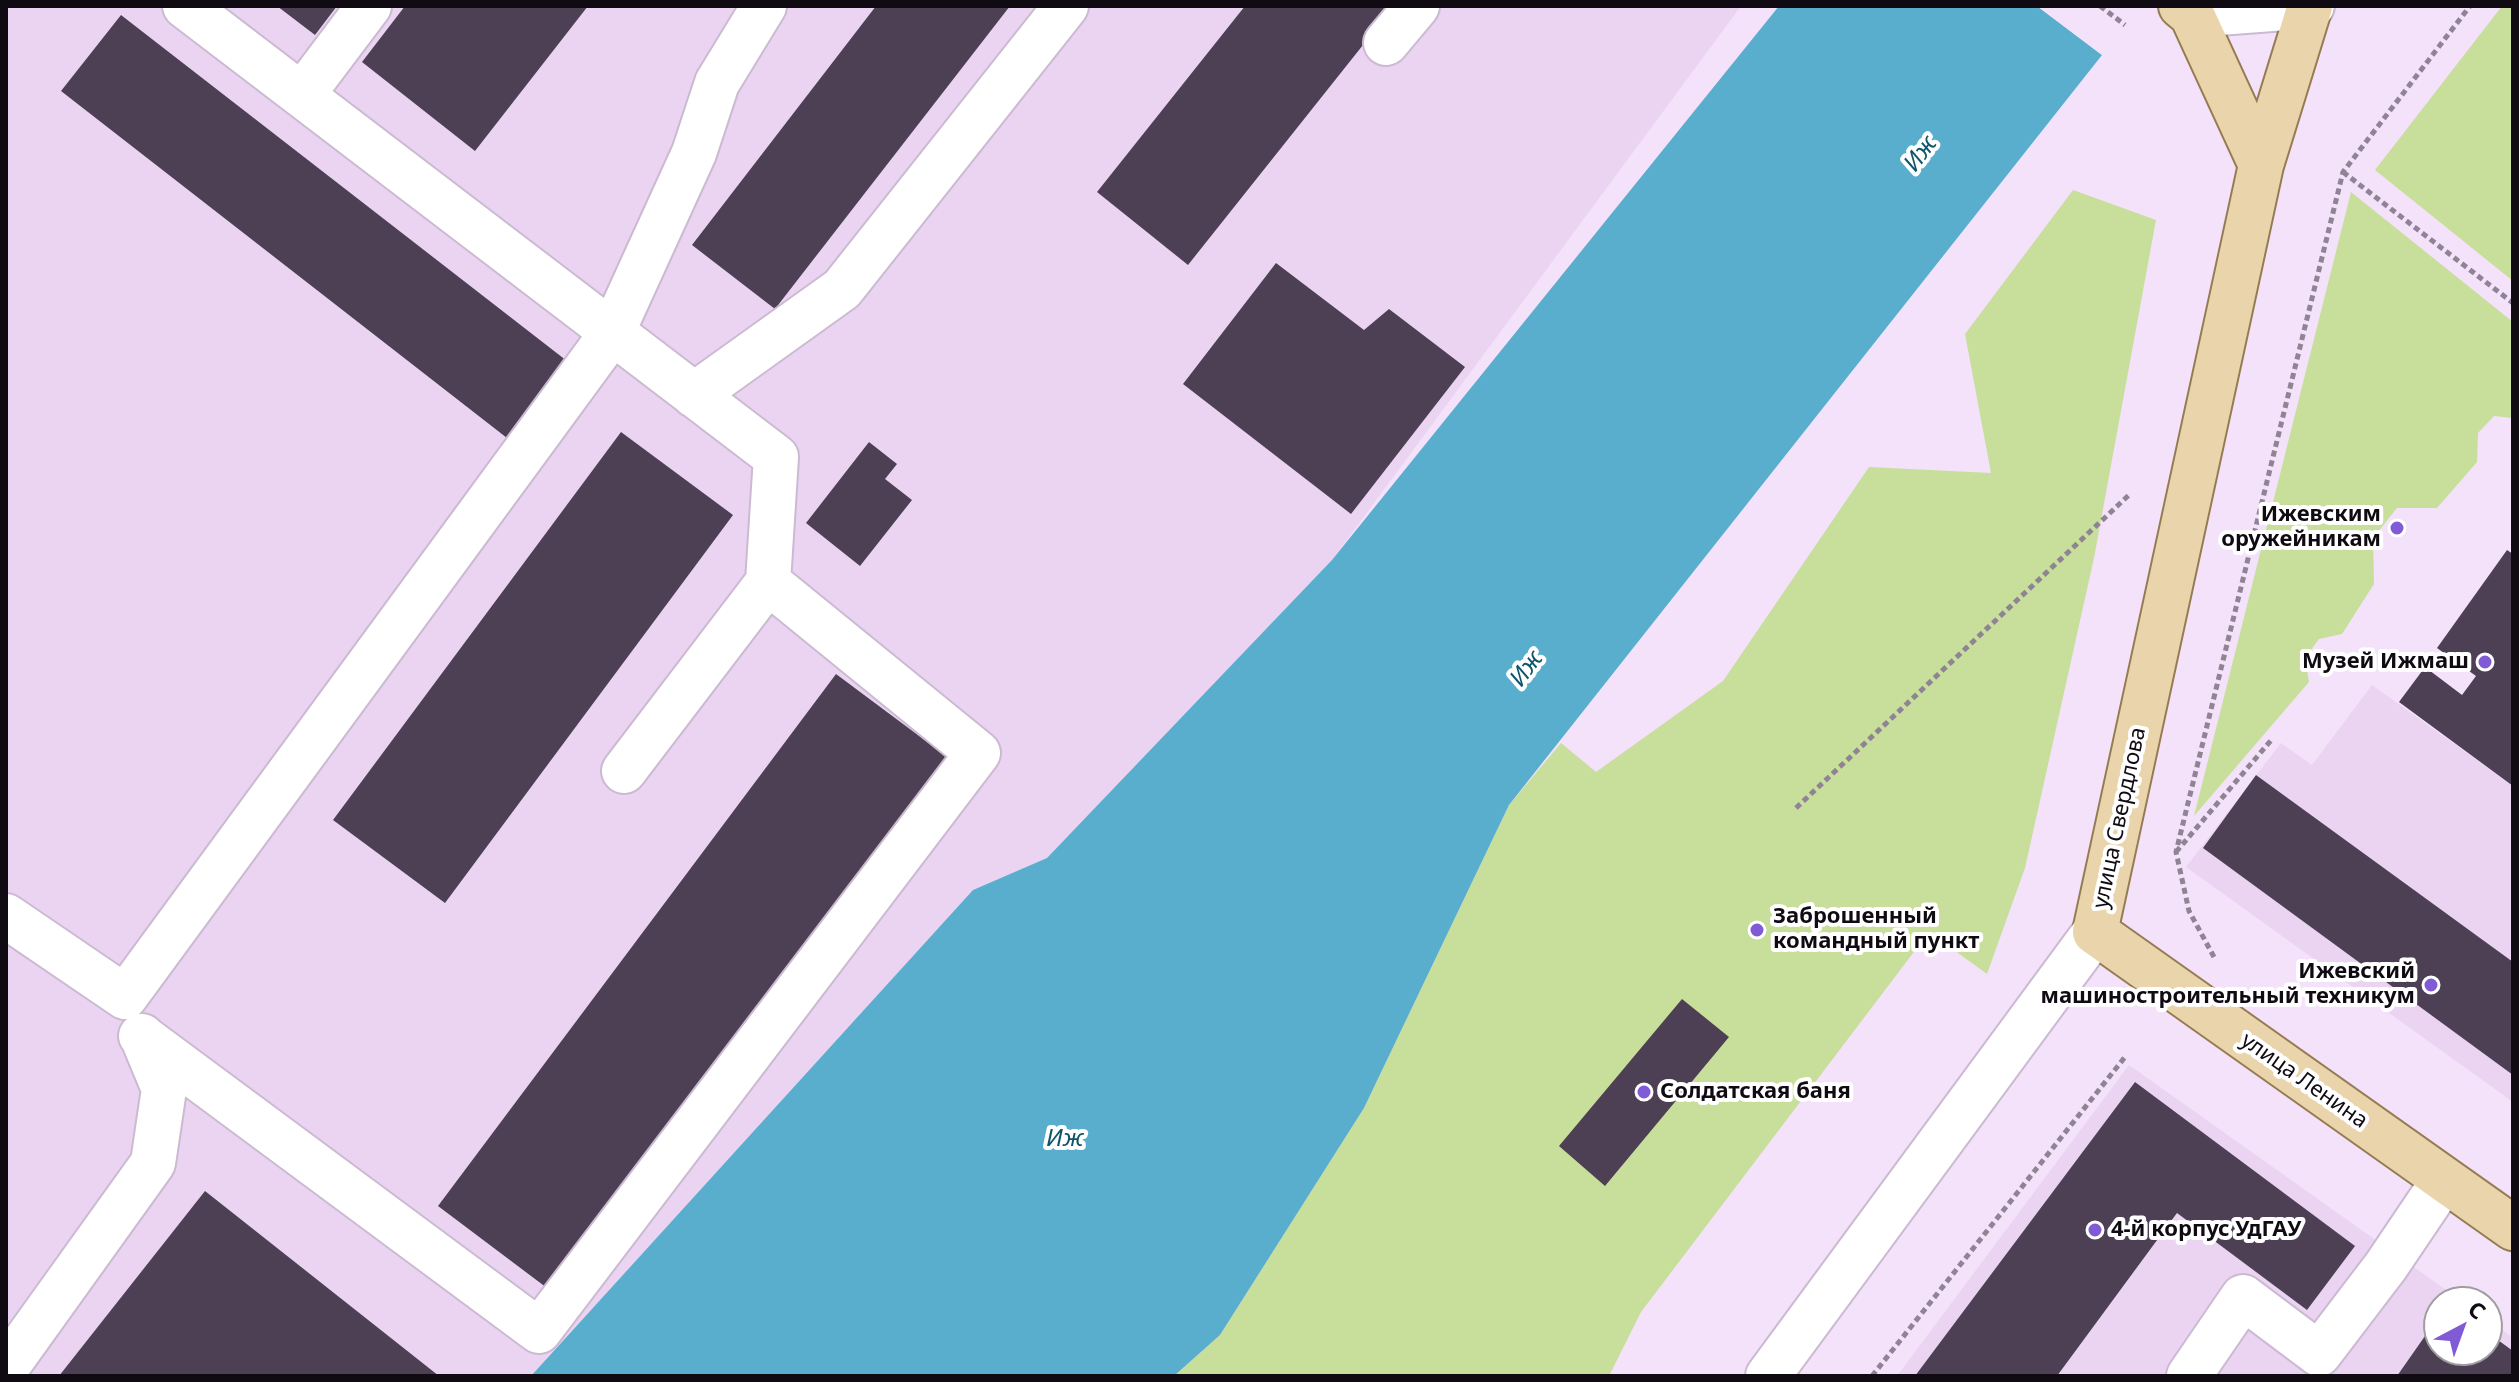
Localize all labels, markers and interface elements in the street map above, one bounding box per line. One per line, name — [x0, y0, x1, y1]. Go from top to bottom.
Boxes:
water label: Иж — [1898, 130, 1944, 178]
place label: Ижевским оружейникам — [2221, 502, 2381, 554]
marker: Ижевским оружейникам — [2388, 519, 2406, 537]
water label: Иж — [1504, 645, 1550, 693]
place label: Музей Ижмаш — [2302, 649, 2469, 675]
marker: Музей Ижмаш — [2476, 653, 2494, 671]
street label: улица Свердлова — [2088, 725, 2152, 911]
place label: Заброшенный командный пункт — [1773, 904, 1979, 956]
marker: Заброшенный командный пункт — [1748, 921, 1766, 939]
place label: Ижевский машиностроительный техникум — [2040, 959, 2415, 1010]
marker: Ижевский машиностроительный техникум — [2422, 976, 2440, 994]
street label: улица Ленина — [2236, 1028, 2372, 1134]
place label: Солдатская баня — [1660, 1079, 1851, 1105]
marker: Солдатская баня — [1635, 1083, 1653, 1101]
water label: Иж — [1046, 1125, 1084, 1153]
place label: 4-й корпус УдГАУ — [2111, 1217, 2301, 1243]
marker: 4-й корпус УдГАУ — [2086, 1221, 2104, 1239]
north arrow — [2423, 1286, 2503, 1366]
text: С — [2462, 1293, 2493, 1325]

